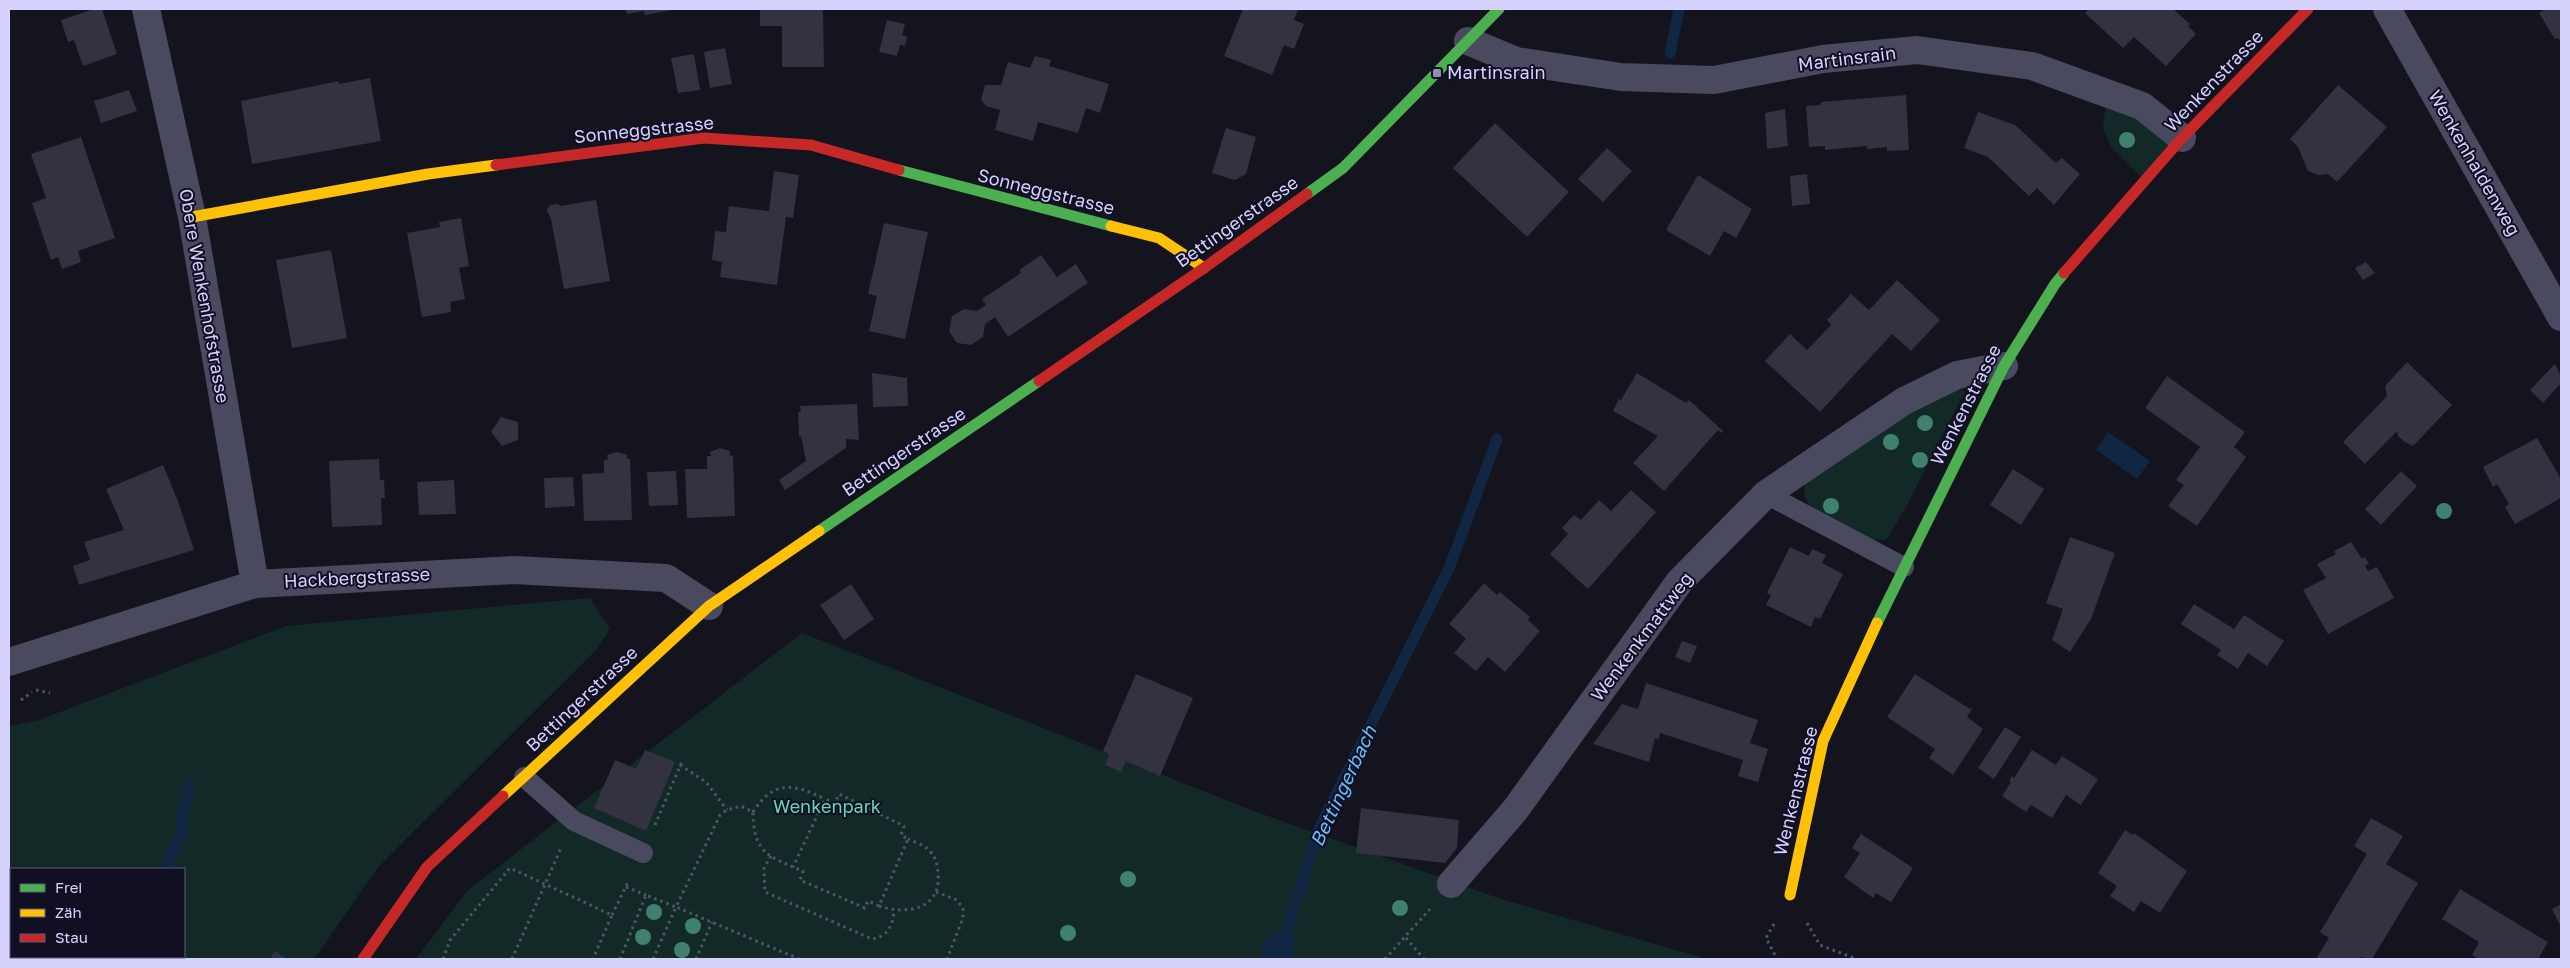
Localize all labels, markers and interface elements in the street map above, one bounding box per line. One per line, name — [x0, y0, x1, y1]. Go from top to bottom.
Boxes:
street label: Wenkenstrasse — [2159, 25, 2267, 136]
street label: Martinsrain — [1797, 41, 1897, 75]
place label: Martinsrain — [1447, 61, 1546, 83]
marker: Martinsrain — [1431, 67, 1443, 79]
street label: Wenkenhaldenweg — [2424, 86, 2526, 239]
street label: Sonneggstrasse — [573, 111, 715, 147]
street label: Sonneggstrasse — [976, 163, 1117, 219]
street label: Bettingerstrasse — [1171, 171, 1302, 272]
street label: Obere Wenkenhofstrasse — [175, 187, 235, 405]
street label: Wenkenstrasse — [1925, 340, 2005, 469]
street label: Bettingerstrasse — [837, 402, 969, 501]
street label: Hackbergstrasse — [283, 562, 431, 592]
street label: Wenkenkmattweg — [1586, 568, 1697, 705]
street label: Bettingerstrasse — [521, 641, 642, 756]
water label: Bettingerbach — [1305, 721, 1381, 850]
street label: Wenkenstrasse — [1768, 724, 1822, 858]
park label: Wenkenpark — [773, 795, 881, 817]
legend — [10, 868, 185, 958]
text: Frei — [55, 878, 82, 896]
text: Zäh — [55, 903, 82, 921]
text: Stau — [55, 928, 88, 946]

